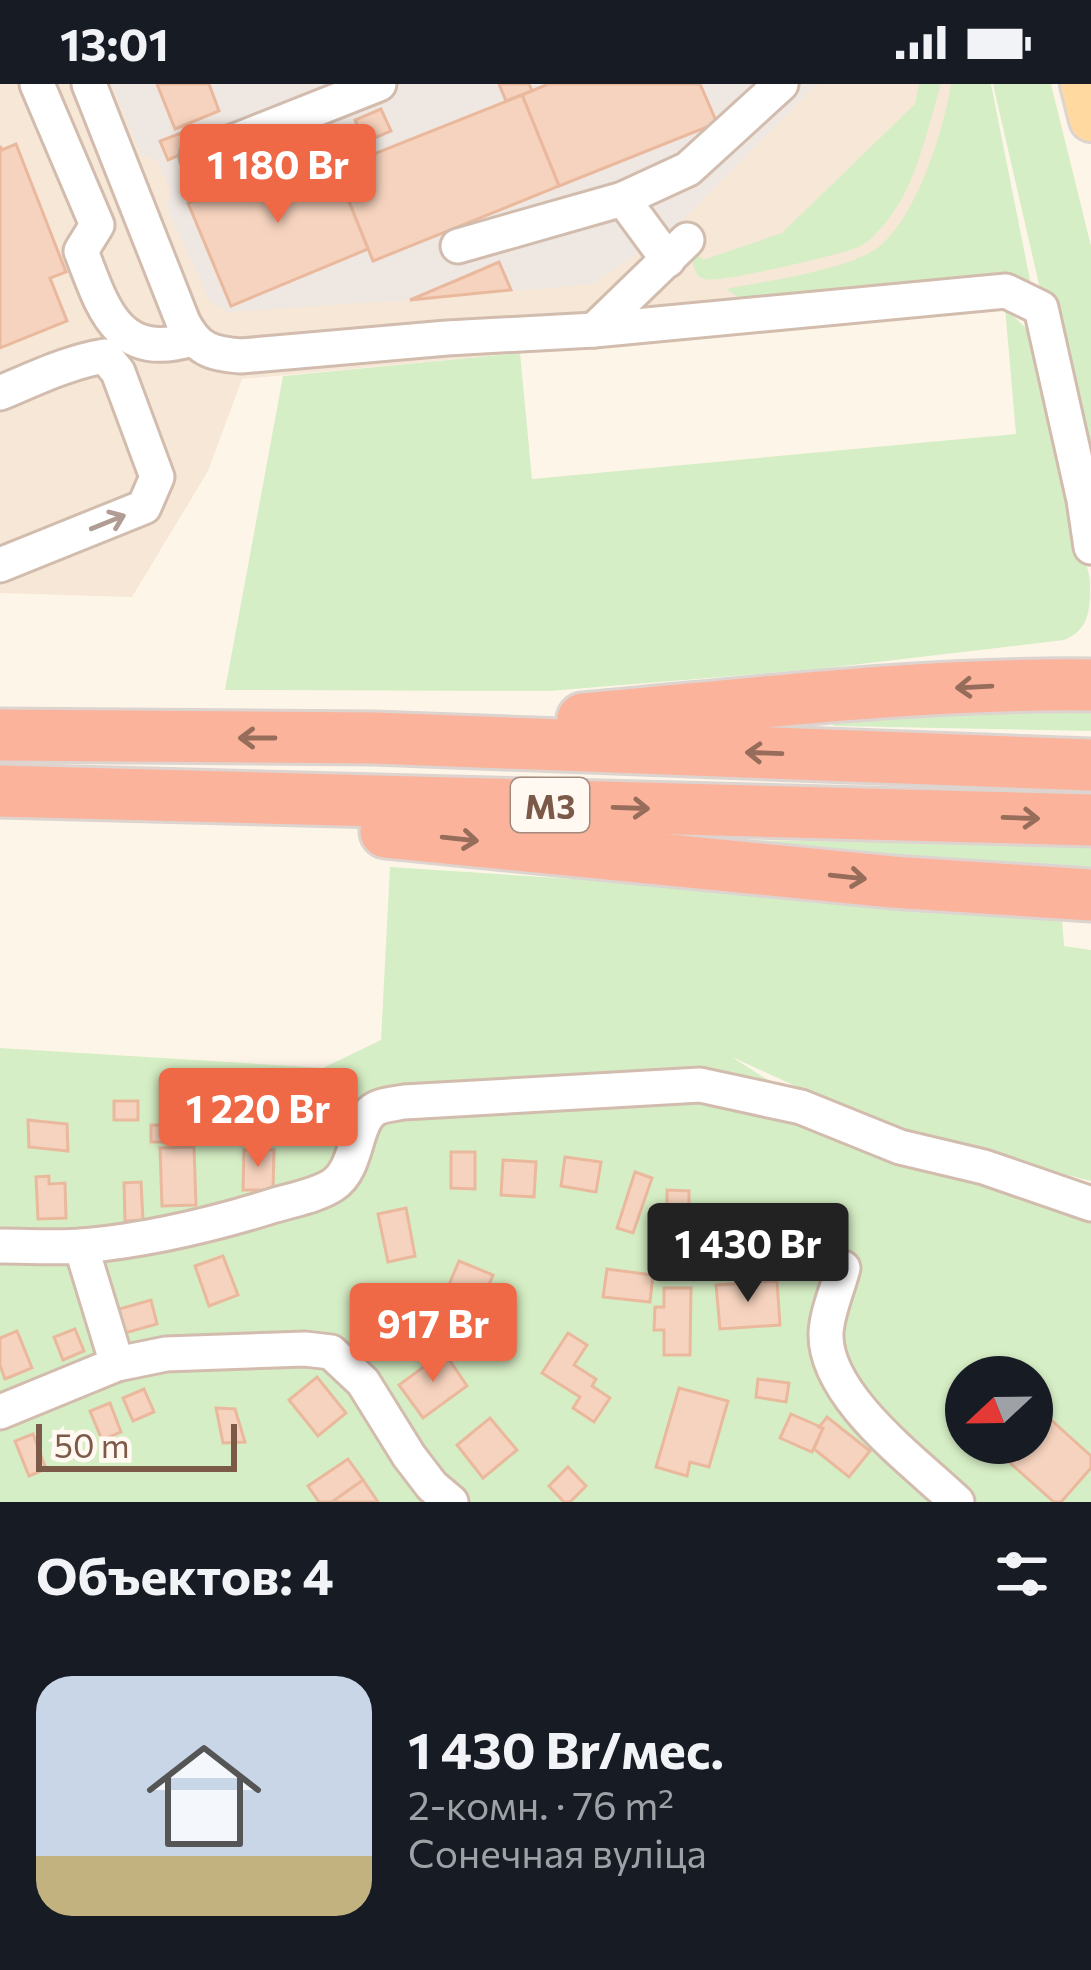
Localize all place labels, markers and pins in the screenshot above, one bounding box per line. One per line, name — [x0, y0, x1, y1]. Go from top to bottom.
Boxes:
pin: 1 180 Br — [154, 124, 402, 226]
pin: 1 220 Br — [134, 1068, 382, 1170]
pin: 1 430 Br — [624, 1203, 872, 1305]
pin: 917 Br — [335, 1283, 531, 1385]

